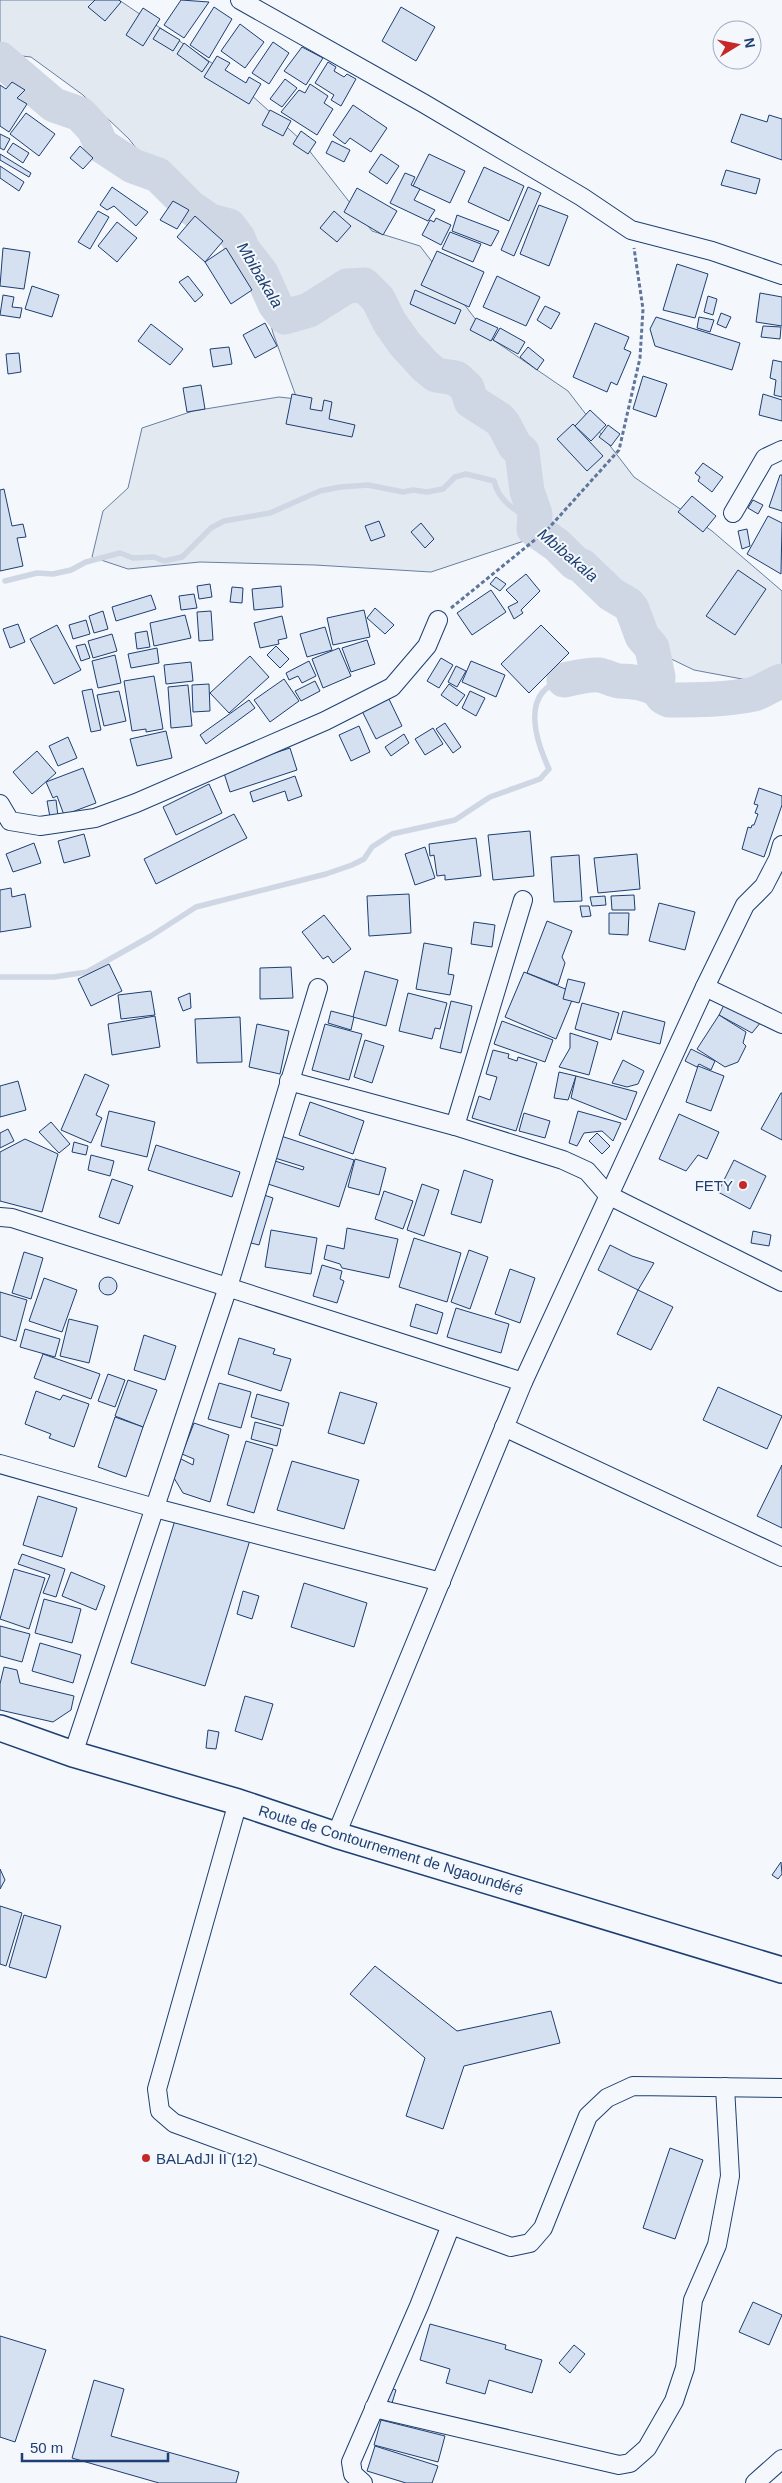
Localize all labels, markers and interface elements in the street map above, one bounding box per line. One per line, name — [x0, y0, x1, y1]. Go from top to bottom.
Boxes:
north arrow — [712, 20, 762, 70]
text: N — [741, 36, 759, 49]
water label: Mbibakala — [234, 239, 286, 311]
water label: Mbibakala — [535, 525, 601, 585]
place label: FETY — [695, 1177, 733, 1194]
marker: FETY — [737, 1179, 749, 1191]
street label: Route de Contournement de Ngaoundéré — [257, 1802, 525, 1898]
place label: BALAdJI II (12) — [156, 2150, 258, 2167]
marker: BALAdJI II (12) — [140, 2152, 152, 2164]
scale bar — [22, 2430, 169, 2462]
text: 50 m — [30, 2439, 63, 2456]

